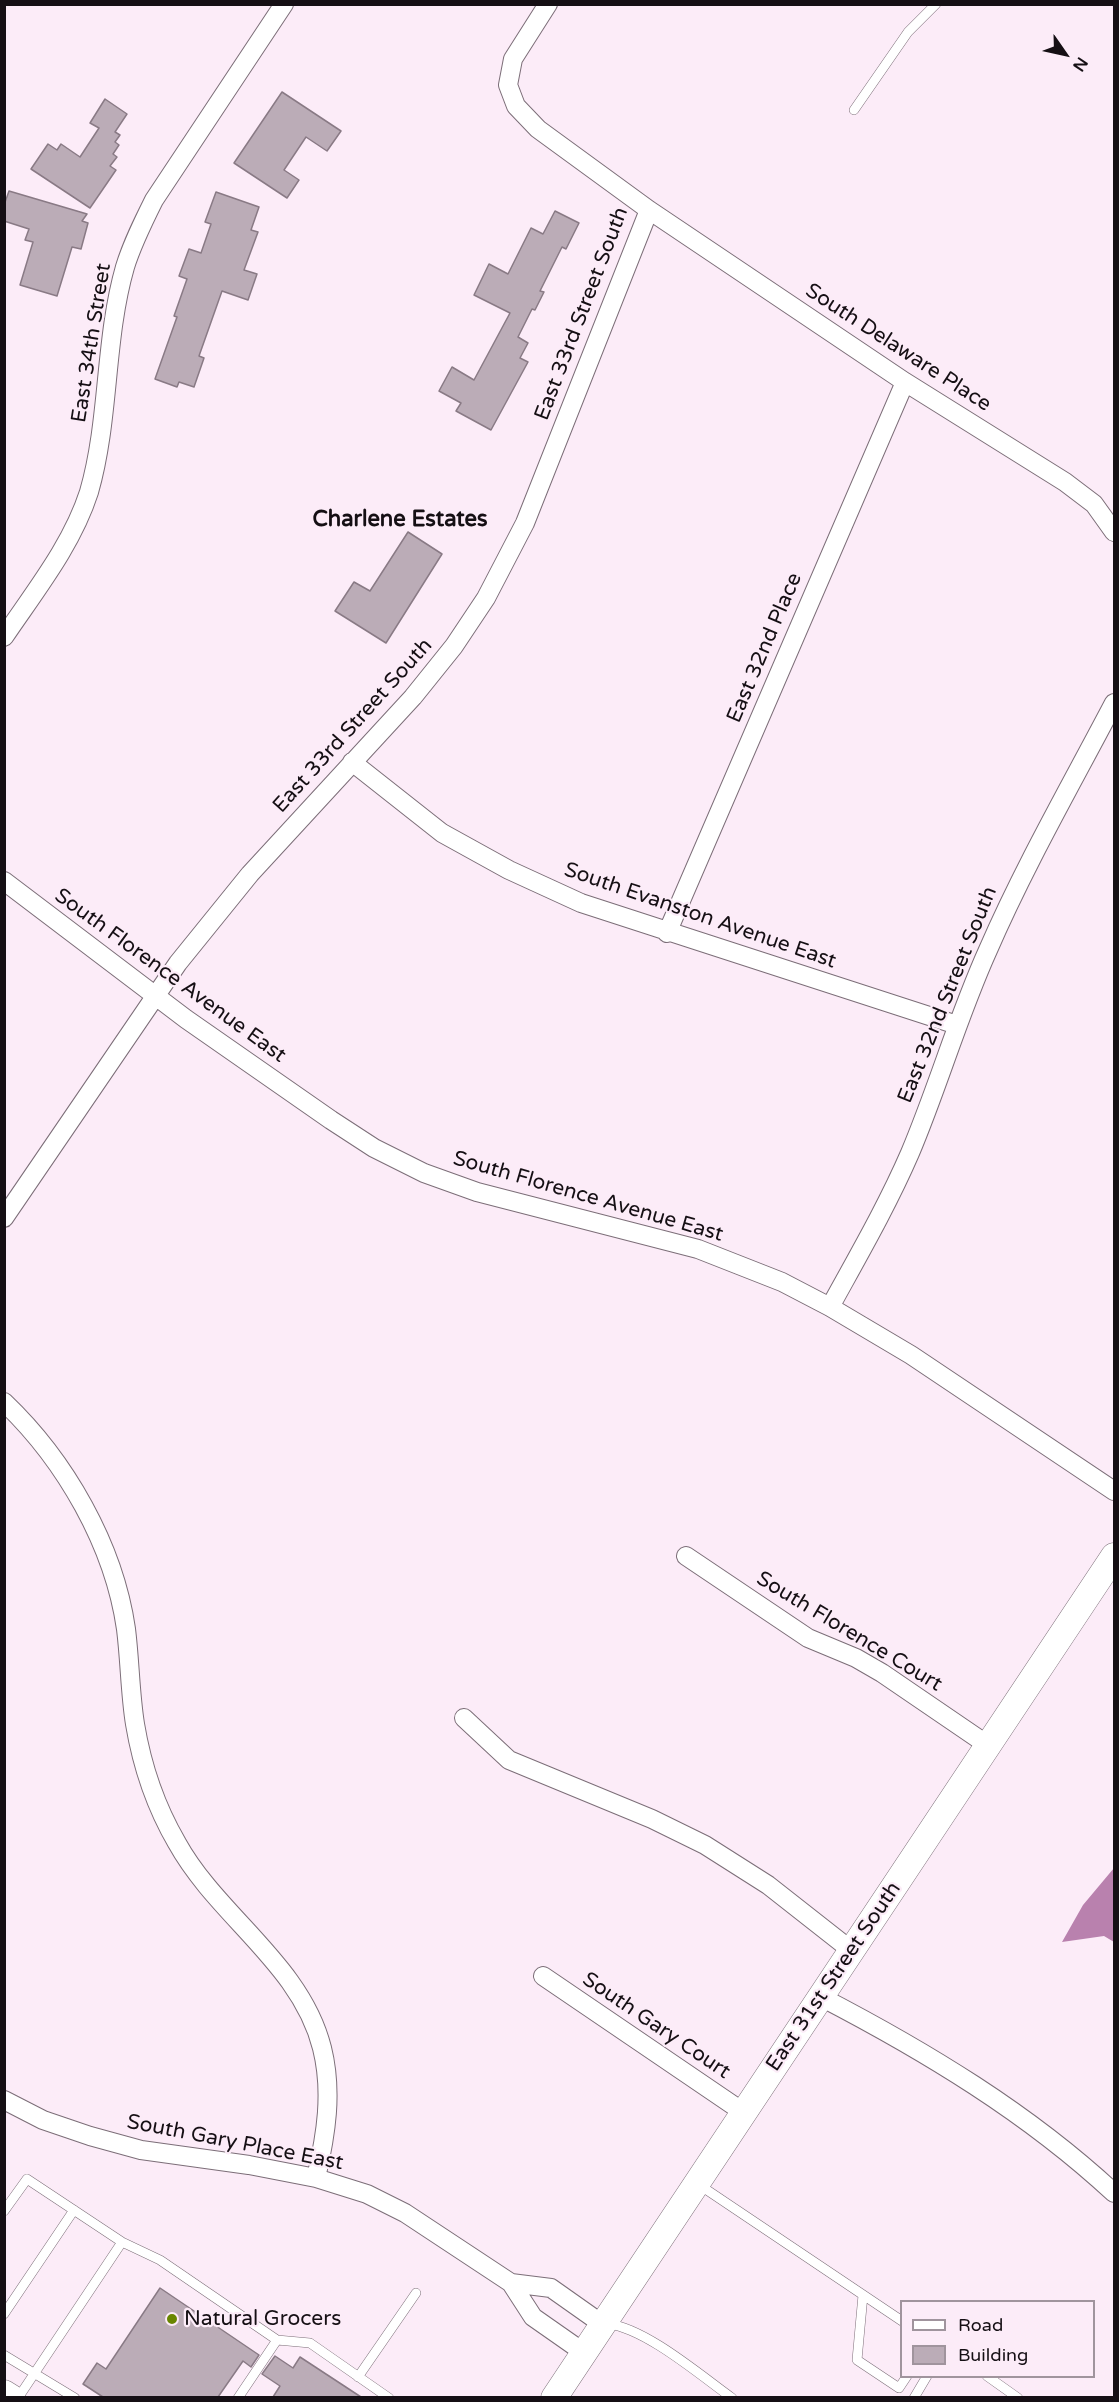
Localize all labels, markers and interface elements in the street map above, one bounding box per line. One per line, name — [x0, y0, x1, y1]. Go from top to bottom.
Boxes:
north arrow — [1035, 24, 1095, 84]
text: N — [1068, 53, 1092, 75]
street label: East 33rd Street South — [530, 204, 634, 424]
street label: East 34th Street — [67, 261, 117, 425]
street label: South Delaware Place — [800, 279, 996, 417]
district label: Charlene Estates — [312, 507, 488, 533]
street label: East 32nd Place — [722, 569, 808, 727]
street label: East 33rd Street South — [268, 634, 438, 818]
street label: South Evanston Avenue East — [561, 858, 839, 974]
street label: East 32nd Street South — [893, 883, 1003, 1107]
street label: South Florence Avenue East — [49, 884, 291, 1068]
street label: South Florence Avenue East — [450, 1146, 726, 1248]
street label: South Florence Court — [752, 1567, 946, 1697]
street label: East 31st Street South — [761, 1877, 907, 2077]
street label: South Gary Court — [577, 1967, 735, 2085]
street label: South Gary Place East — [125, 2110, 345, 2176]
legend — [900, 2300, 1095, 2378]
place label: Natural Grocers — [184, 2306, 341, 2332]
marker: Natural Grocers — [165, 2312, 179, 2326]
text: Road — [958, 2314, 1003, 2336]
text: Building — [958, 2344, 1028, 2366]

